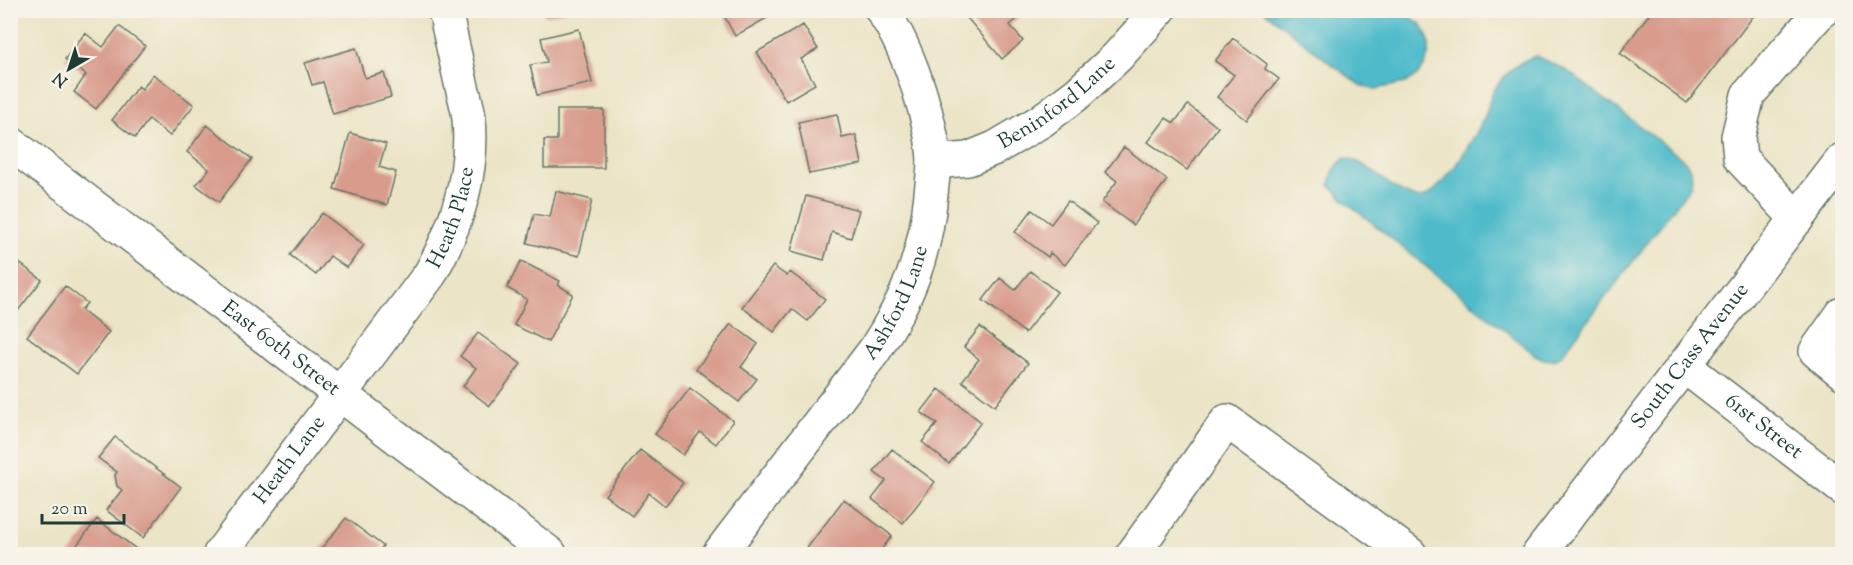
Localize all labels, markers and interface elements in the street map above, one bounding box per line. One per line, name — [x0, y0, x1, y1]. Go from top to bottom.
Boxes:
north arrow — [39, 39, 99, 99]
street label: Beninford Lane — [993, 50, 1123, 158]
text: N — [49, 66, 73, 92]
street label: Heath Place — [421, 165, 483, 274]
street label: Ashford Lane — [857, 242, 937, 367]
street label: South Cass Avenue — [1625, 277, 1757, 436]
street label: East 60th Street — [215, 294, 346, 404]
street label: 61st Street — [1718, 387, 1809, 467]
street label: Heath Lane — [247, 410, 333, 511]
scale bar — [42, 487, 124, 525]
text: 20 m — [51, 497, 88, 523]

